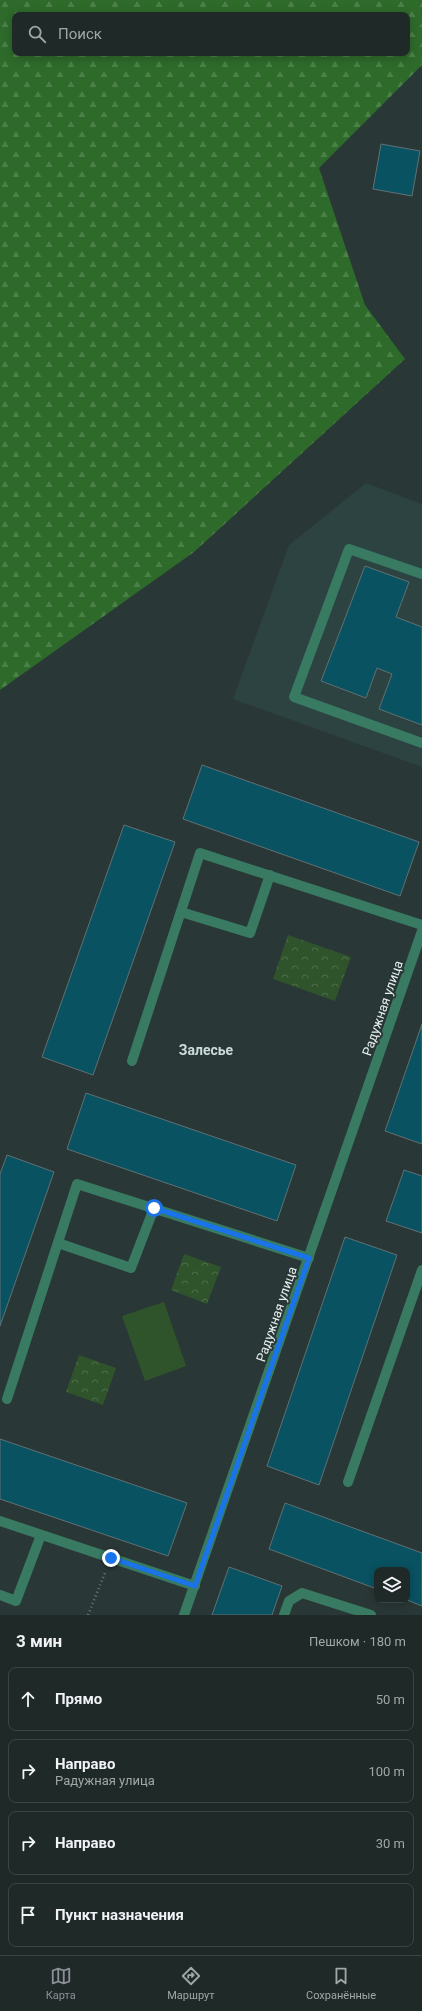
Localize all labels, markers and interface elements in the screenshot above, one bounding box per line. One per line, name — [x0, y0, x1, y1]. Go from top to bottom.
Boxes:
search box — [12, 12, 410, 56]
icon: search — [26, 23, 48, 45]
text: Поиск — [58, 25, 102, 43]
street label: Радужная улица — [359, 959, 406, 1058]
district label: Залесье — [179, 1042, 234, 1058]
route start — [145, 1199, 163, 1217]
street label: Радужная улица — [253, 1265, 300, 1364]
route end — [102, 1549, 120, 1567]
map controls — [374, 1567, 410, 1603]
button: layers — [374, 1567, 410, 1603]
text: 3 мин — [16, 1631, 62, 1651]
text: Пешком · 180 m — [309, 1634, 406, 1649]
icon: ahead — [17, 1688, 39, 1710]
text: Прямо — [55, 1690, 102, 1708]
text: 50 m — [376, 1692, 405, 1707]
text: Направо — [55, 1755, 116, 1773]
icon: right — [17, 1760, 39, 1782]
text: 100 m — [368, 1764, 405, 1779]
text: Радужная улица — [55, 1773, 155, 1788]
icon: right — [17, 1832, 39, 1854]
text: Направо — [55, 1834, 116, 1852]
text: 30 m — [376, 1836, 405, 1851]
icon: arrive — [17, 1904, 39, 1926]
text: Пункт назначения — [55, 1906, 184, 1924]
tab: Карта — [46, 1965, 76, 2002]
tab: Маршрут — [167, 1965, 215, 2002]
tab: Сохранённые — [306, 1965, 376, 2002]

